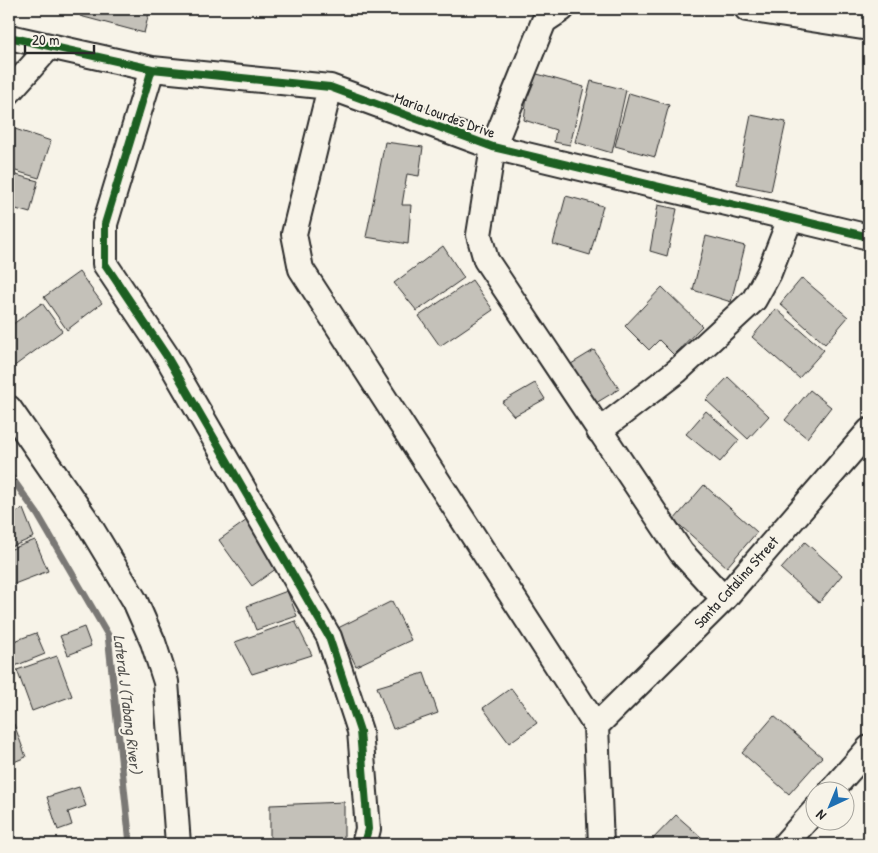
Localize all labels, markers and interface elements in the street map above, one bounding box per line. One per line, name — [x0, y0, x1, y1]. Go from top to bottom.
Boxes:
scale bar — [25, 22, 94, 54]
text: 20 m — [32, 29, 59, 50]
street label: Maria Lourdes Drive — [392, 87, 498, 143]
street label: Santa Catalina Street — [689, 531, 784, 633]
water label: Lateral J (Tabang River) — [109, 633, 148, 776]
north arrow — [806, 780, 856, 830]
text: N — [811, 806, 830, 825]

